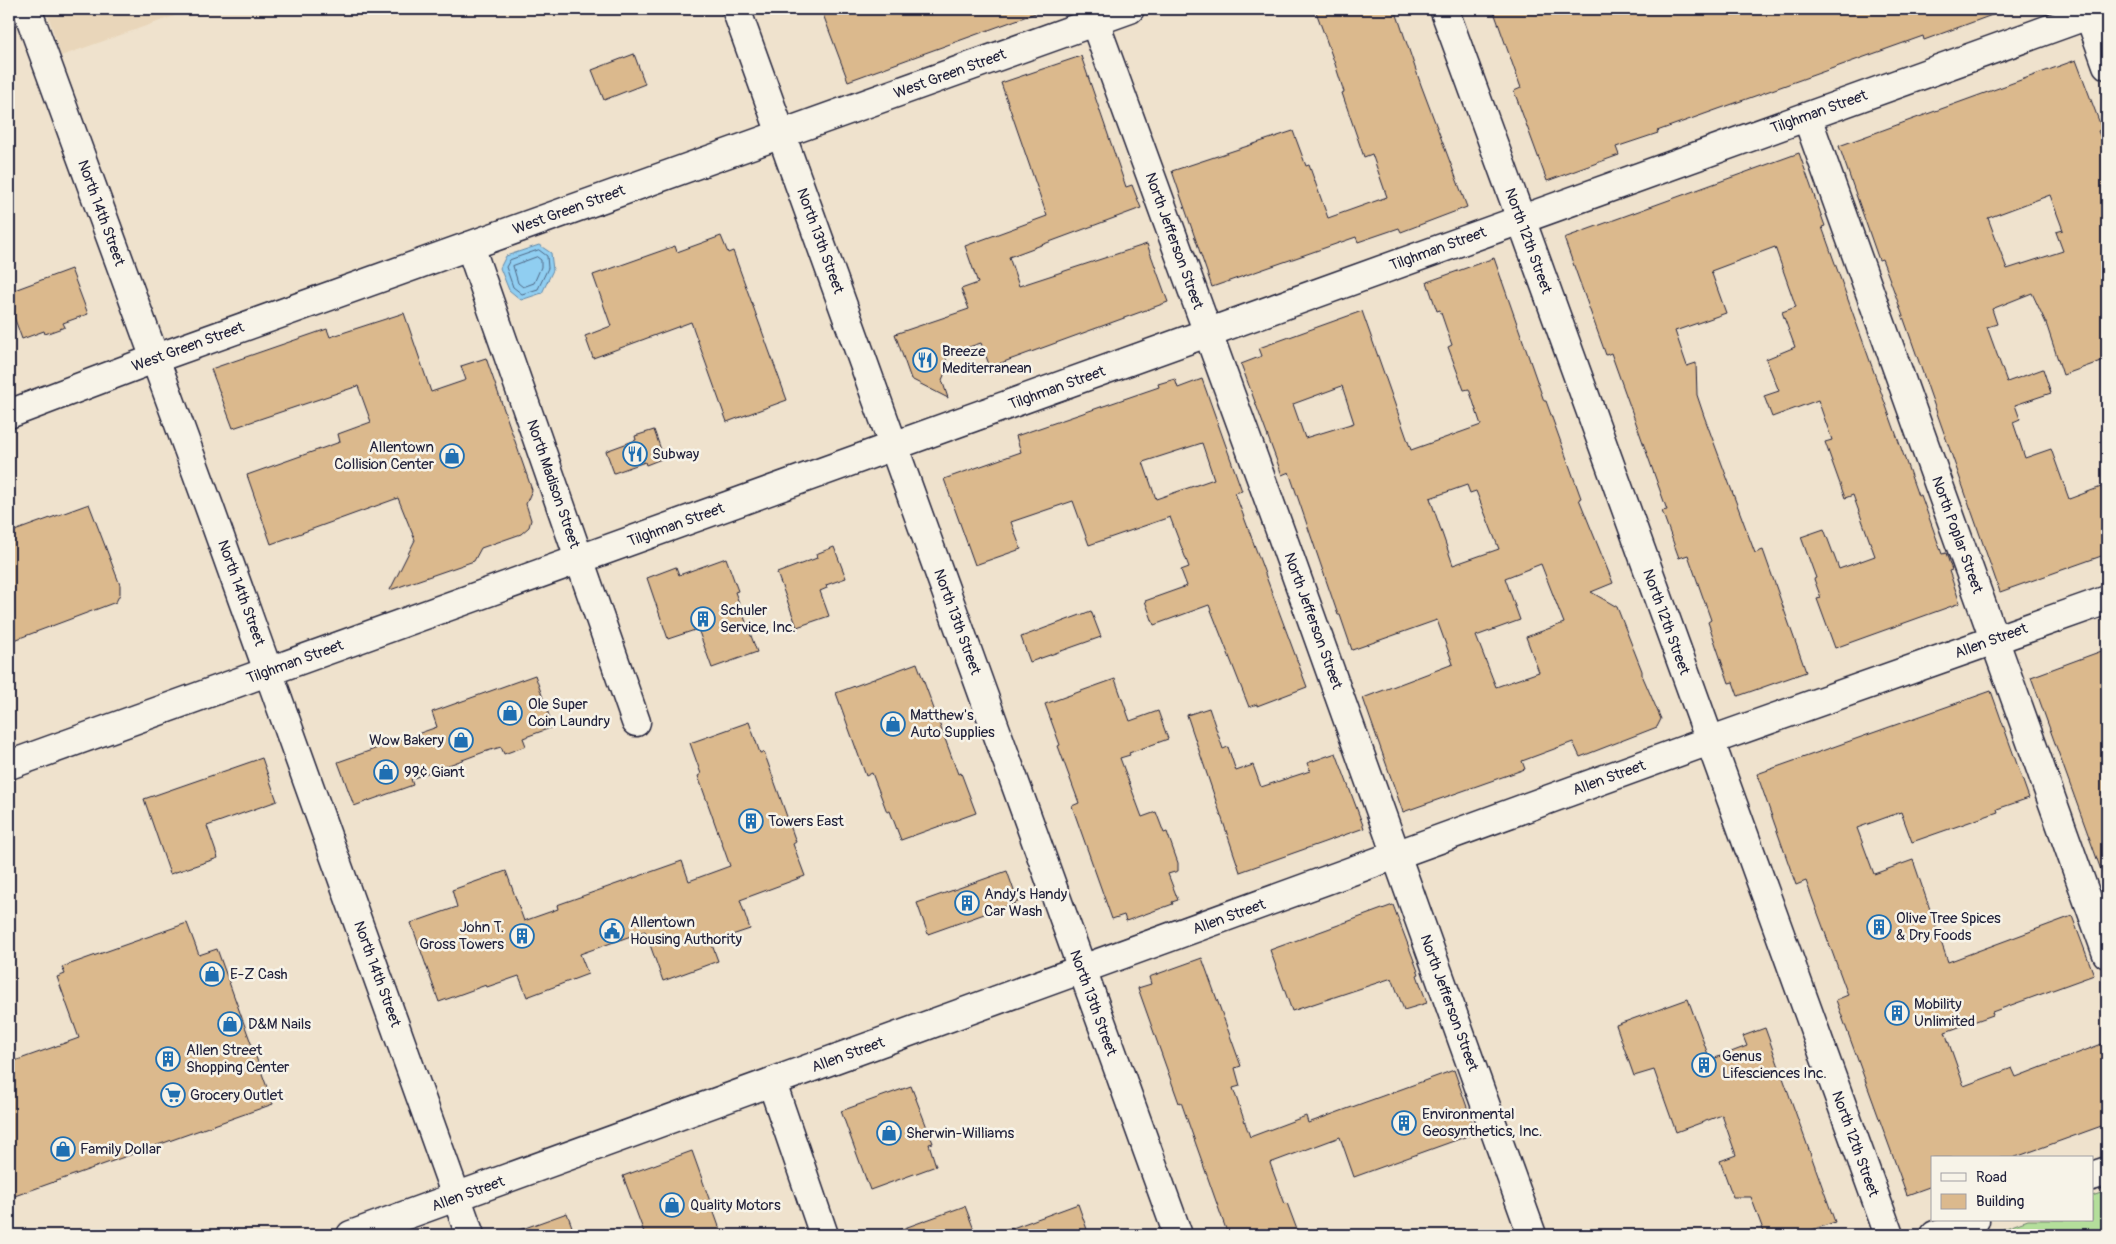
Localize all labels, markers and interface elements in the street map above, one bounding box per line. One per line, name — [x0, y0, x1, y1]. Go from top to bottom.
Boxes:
street label: West Green Street — [891, 45, 1010, 103]
street label: Tilghman Street — [1768, 85, 1871, 138]
street label: North 14th Street — [73, 157, 129, 270]
street label: North Jefferson Street — [1140, 170, 1208, 313]
street label: West Green Street — [510, 181, 629, 239]
street label: North 13th Street — [792, 186, 848, 297]
street label: North 12th Street — [1500, 186, 1556, 297]
street label: Tilghman Street — [1387, 222, 1490, 275]
street label: West Green Street — [129, 318, 248, 376]
place label: Breeze Mediterranean — [942, 342, 1032, 378]
restaurant icon: Breeze Mediterranean — [912, 347, 938, 373]
street label: Tilghman Street — [1006, 361, 1109, 414]
street label: North Madison Street — [522, 417, 584, 552]
place label: Allentown Collision Center — [334, 438, 435, 474]
restaurant icon: Subway — [622, 441, 648, 467]
shop icon: Allentown Collision Center — [439, 443, 465, 469]
place label: Subway — [652, 445, 700, 464]
street label: North Poplar Street — [1927, 474, 1987, 597]
street label: Tilghman Street — [625, 498, 728, 551]
street label: North 14th Street — [213, 537, 269, 650]
street label: North Jefferson Street — [1279, 550, 1347, 693]
street label: North 13th Street — [929, 567, 985, 678]
street label: North 12th Street — [1638, 567, 1694, 678]
place label: Schuler Service, Inc. — [720, 601, 796, 637]
building icon: Schuler Service, Inc. — [690, 606, 716, 632]
street label: Allen Street — [1952, 619, 2031, 663]
street label: Tilghman Street — [244, 635, 347, 688]
place label: Ole Super Coin Laundry — [528, 695, 610, 731]
shop icon: Ole Super Coin Laundry — [497, 700, 523, 726]
place label: Matthew's Auto Supplies — [910, 706, 995, 742]
shop icon: Matthew's Auto Supplies — [880, 711, 906, 737]
shop icon: Wow Bakery — [448, 727, 474, 753]
place label: Wow Bakery — [369, 731, 445, 750]
street label: Allen Street — [1570, 756, 1649, 800]
shop icon: 99¢ Giant — [373, 759, 399, 785]
place label: 99¢ Giant — [404, 763, 465, 782]
building icon: Towers East — [738, 808, 764, 834]
place label: Towers East — [768, 812, 845, 831]
place label: Andy’s Handy Car Wash — [984, 885, 1068, 921]
building icon: Andy’s Handy Car Wash — [954, 890, 980, 916]
street label: Allen Street — [1190, 895, 1269, 939]
place label: Olive Tree Spices & Dry Foods — [1896, 909, 2001, 945]
place label: Allentown Housing Authority — [630, 913, 742, 949]
building icon: Olive Tree Spices & Dry Foods — [1866, 914, 1892, 940]
street label: North 14th Street — [349, 918, 405, 1031]
place label: John T. Gross Towers — [419, 918, 504, 954]
public building icon: Allentown Housing Authority — [599, 918, 625, 944]
building icon: John T. Gross Towers — [509, 923, 535, 949]
street label: North Jefferson Street — [1415, 932, 1483, 1075]
street label: North 13th Street — [1065, 948, 1121, 1059]
shop icon: E-Z Cash — [199, 961, 225, 987]
place label: E-Z Cash — [230, 965, 288, 984]
place label: Mobility Unlimited — [1914, 995, 1975, 1031]
building icon: Mobility Unlimited — [1884, 1000, 1910, 1026]
shop icon: D&M Nails — [217, 1011, 243, 1037]
place label: D&M Nails — [248, 1015, 311, 1034]
street label: Allen Street — [809, 1033, 888, 1077]
place label: Allen Street Shopping Center — [186, 1041, 290, 1077]
building icon: Allen Street Shopping Center — [155, 1046, 181, 1072]
place label: Genus Lifesciences Inc. — [1722, 1047, 1827, 1083]
building icon: Genus Lifesciences Inc. — [1691, 1052, 1717, 1078]
supermarket icon: Grocery Outlet — [160, 1082, 186, 1108]
place label: Grocery Outlet — [190, 1086, 284, 1105]
street label: North 12th Street — [1827, 1089, 1883, 1200]
place label: Environmental Geosynthetics, Inc. — [1422, 1105, 1542, 1141]
building icon: Environmental Geosynthetics, Inc. — [1391, 1110, 1417, 1136]
shop icon: Sherwin-Williams — [876, 1120, 902, 1146]
place label: Sherwin-Williams — [906, 1124, 1014, 1143]
shop icon: Family Dollar — [50, 1136, 76, 1162]
place label: Family Dollar — [80, 1140, 162, 1159]
legend — [1931, 1156, 2094, 1222]
text: Road — [1976, 1168, 2007, 1187]
street label: Allen Street — [429, 1172, 508, 1216]
shop icon: Quality Motors — [659, 1192, 685, 1218]
text: Building — [1976, 1192, 2024, 1211]
place label: Quality Motors — [690, 1196, 781, 1215]

